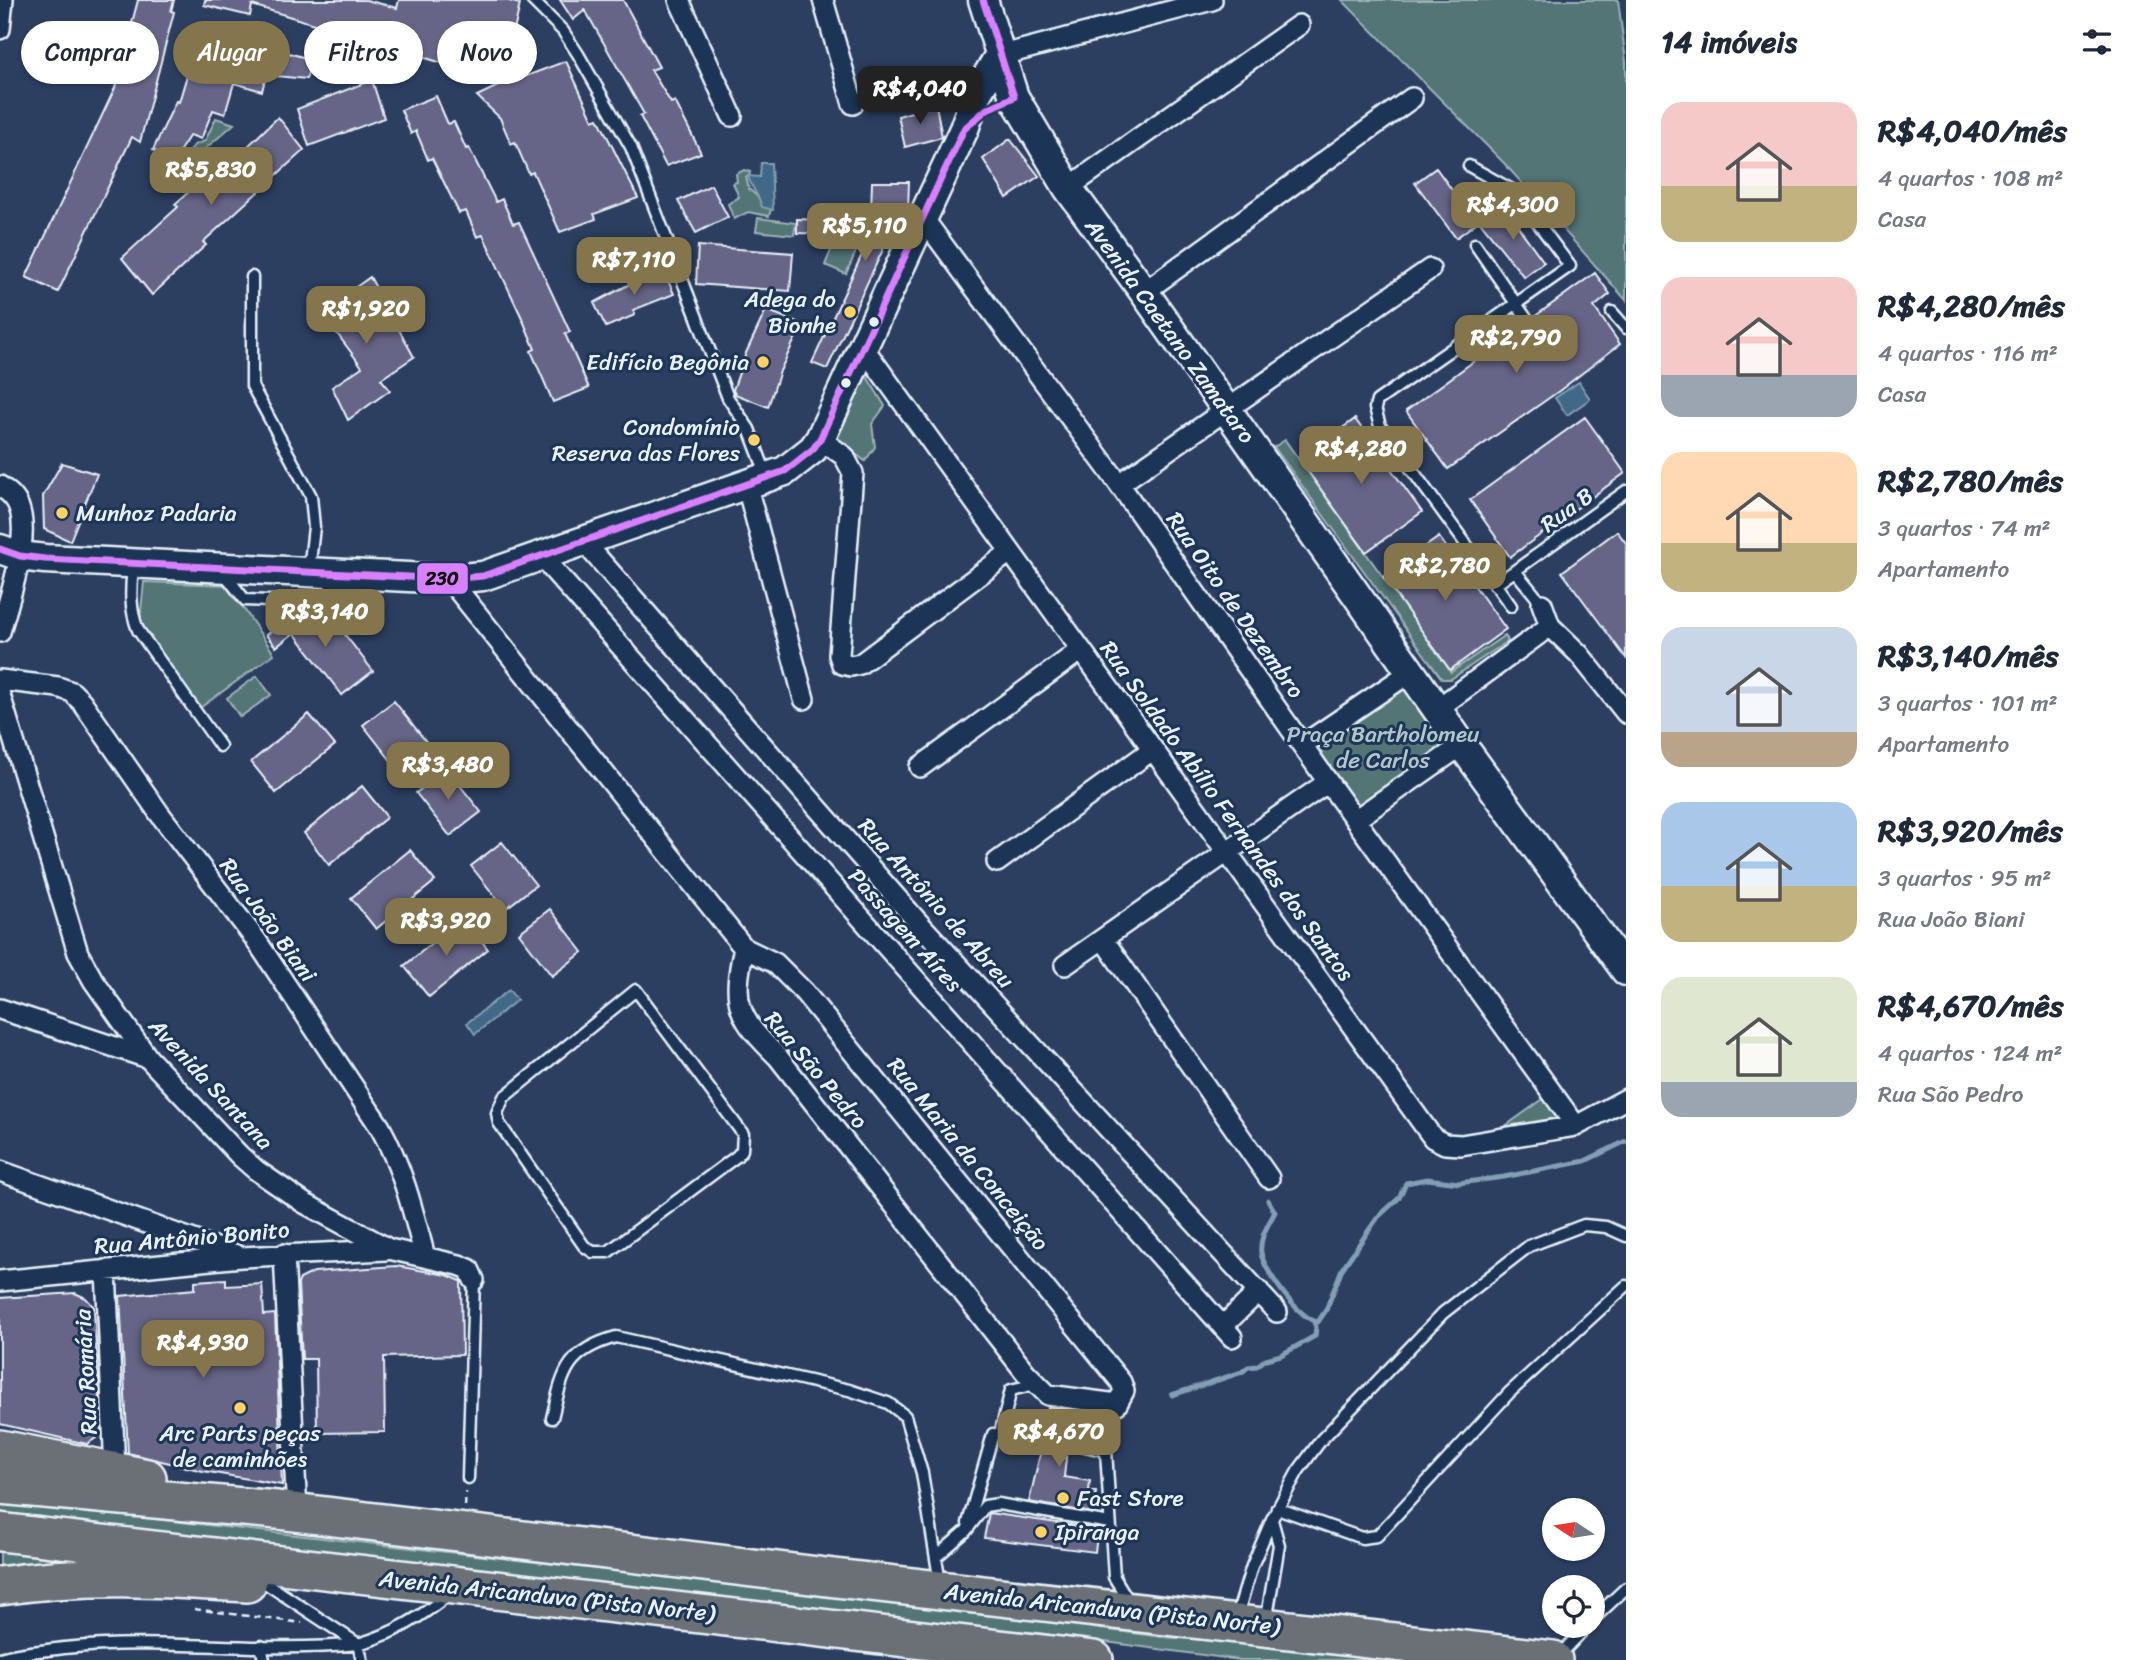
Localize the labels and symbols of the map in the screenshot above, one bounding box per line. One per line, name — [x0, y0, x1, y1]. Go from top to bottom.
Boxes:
pin: R$4,040 — [855, 66, 985, 126]
pin: R$5,830 — [146, 148, 276, 207]
pin: R$4,300 — [1448, 182, 1578, 242]
pin: R$5,110 — [800, 204, 930, 263]
street label: Avenida Caetano Zamataro — [1073, 208, 1267, 453]
pin: R$7,110 — [569, 238, 699, 297]
place label: Adega do Bionhe — [743, 279, 836, 346]
pin: R$1,920 — [301, 286, 431, 346]
marker: Adega do Bionhe — [842, 304, 858, 320]
unlabelled marker — [867, 315, 881, 329]
pin: R$2,790 — [1451, 316, 1581, 375]
place label: Edifício Begônia — [586, 342, 749, 383]
marker: Edifício Begônia — [755, 354, 771, 370]
unlabelled marker — [839, 376, 853, 390]
place label: Condomínio Reserva das Flores — [552, 407, 740, 474]
pin: R$4,280 — [1296, 426, 1426, 486]
marker: Condomínio Reserva das Flores — [746, 432, 762, 448]
street label: Rua B — [1531, 476, 1603, 544]
place label: Munhoz Padaria — [76, 493, 237, 534]
street label: Rua Oito de Dezembro — [1155, 503, 1315, 708]
marker: Munhoz Padaria — [54, 505, 70, 521]
pin: R$2,780 — [1380, 544, 1510, 603]
line badge: 230 — [416, 562, 469, 595]
text: 230 — [424, 562, 459, 595]
pin: R$3,140 — [260, 590, 390, 649]
street label: Rua Soldado Abílio Fernandes dos Santos — [1089, 632, 1365, 991]
park label: Praça Bartholomeu de Carlos — [1287, 714, 1480, 781]
pin: R$3,480 — [383, 742, 513, 802]
street label: Rua Antônio de Abreu — [847, 808, 1025, 999]
street label: Rua João Biani — [208, 849, 328, 992]
street label: Passagem Aíres — [837, 858, 973, 1002]
pin: R$3,920 — [381, 898, 511, 958]
street label: Rua São Pedro — [754, 1001, 879, 1139]
street label: Avenida Santana — [137, 1007, 284, 1160]
street label: Rua Maria da Conceição — [876, 1048, 1060, 1261]
street label: Rua Antônio Bonito — [93, 1209, 292, 1267]
street label: Rua Romária — [62, 1308, 110, 1436]
pin: R$4,930 — [138, 1320, 268, 1380]
marker: Arc Parts peças de caminhões — [232, 1400, 248, 1416]
pin: R$4,670 — [994, 1410, 1124, 1469]
place label: Arc Parts peças de caminhões — [158, 1413, 321, 1480]
place label: Fast Store — [1077, 1478, 1184, 1519]
marker: Fast Store — [1055, 1490, 1071, 1506]
north arrow — [1542, 1498, 1605, 1561]
place label: Ipiranga — [1054, 1512, 1140, 1553]
marker: Ipiranga — [1033, 1524, 1049, 1540]
street label: Avenida Aricanduva (Pista Norte) — [376, 1558, 719, 1634]
street label: Avenida Aricanduva (Pista Norte) — [941, 1571, 1284, 1647]

